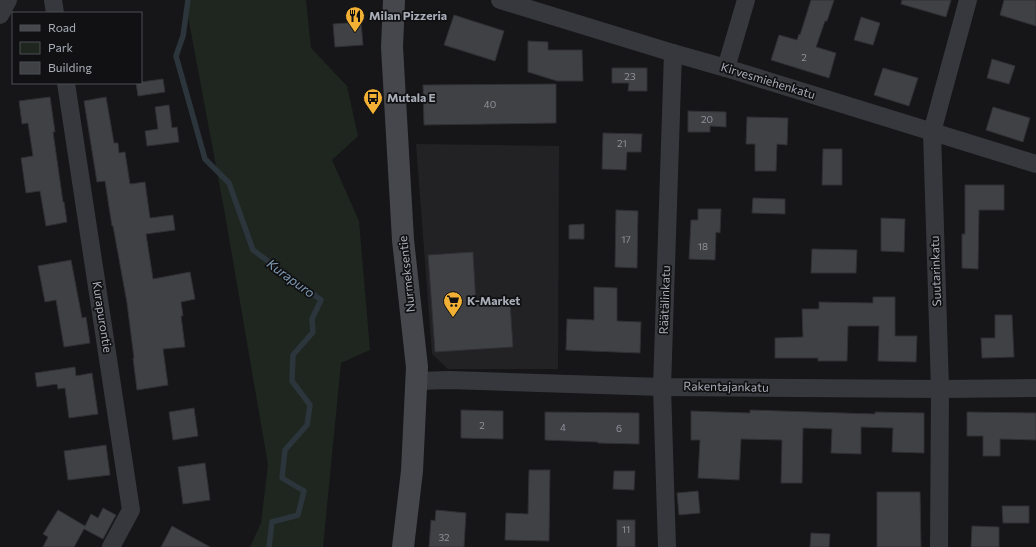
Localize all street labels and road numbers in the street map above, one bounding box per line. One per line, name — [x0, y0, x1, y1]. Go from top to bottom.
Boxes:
street label: Kirvesmiehenkatu — [719, 59, 817, 101]
street label: Nurmeksentie — [395, 235, 417, 313]
street label: Suutarinkatu — [927, 235, 943, 307]
street label: Räätälinkatu — [656, 265, 672, 335]
street label: Kurapurontie — [90, 280, 116, 354]
street label: Rakentajankatu — [683, 378, 769, 394]

